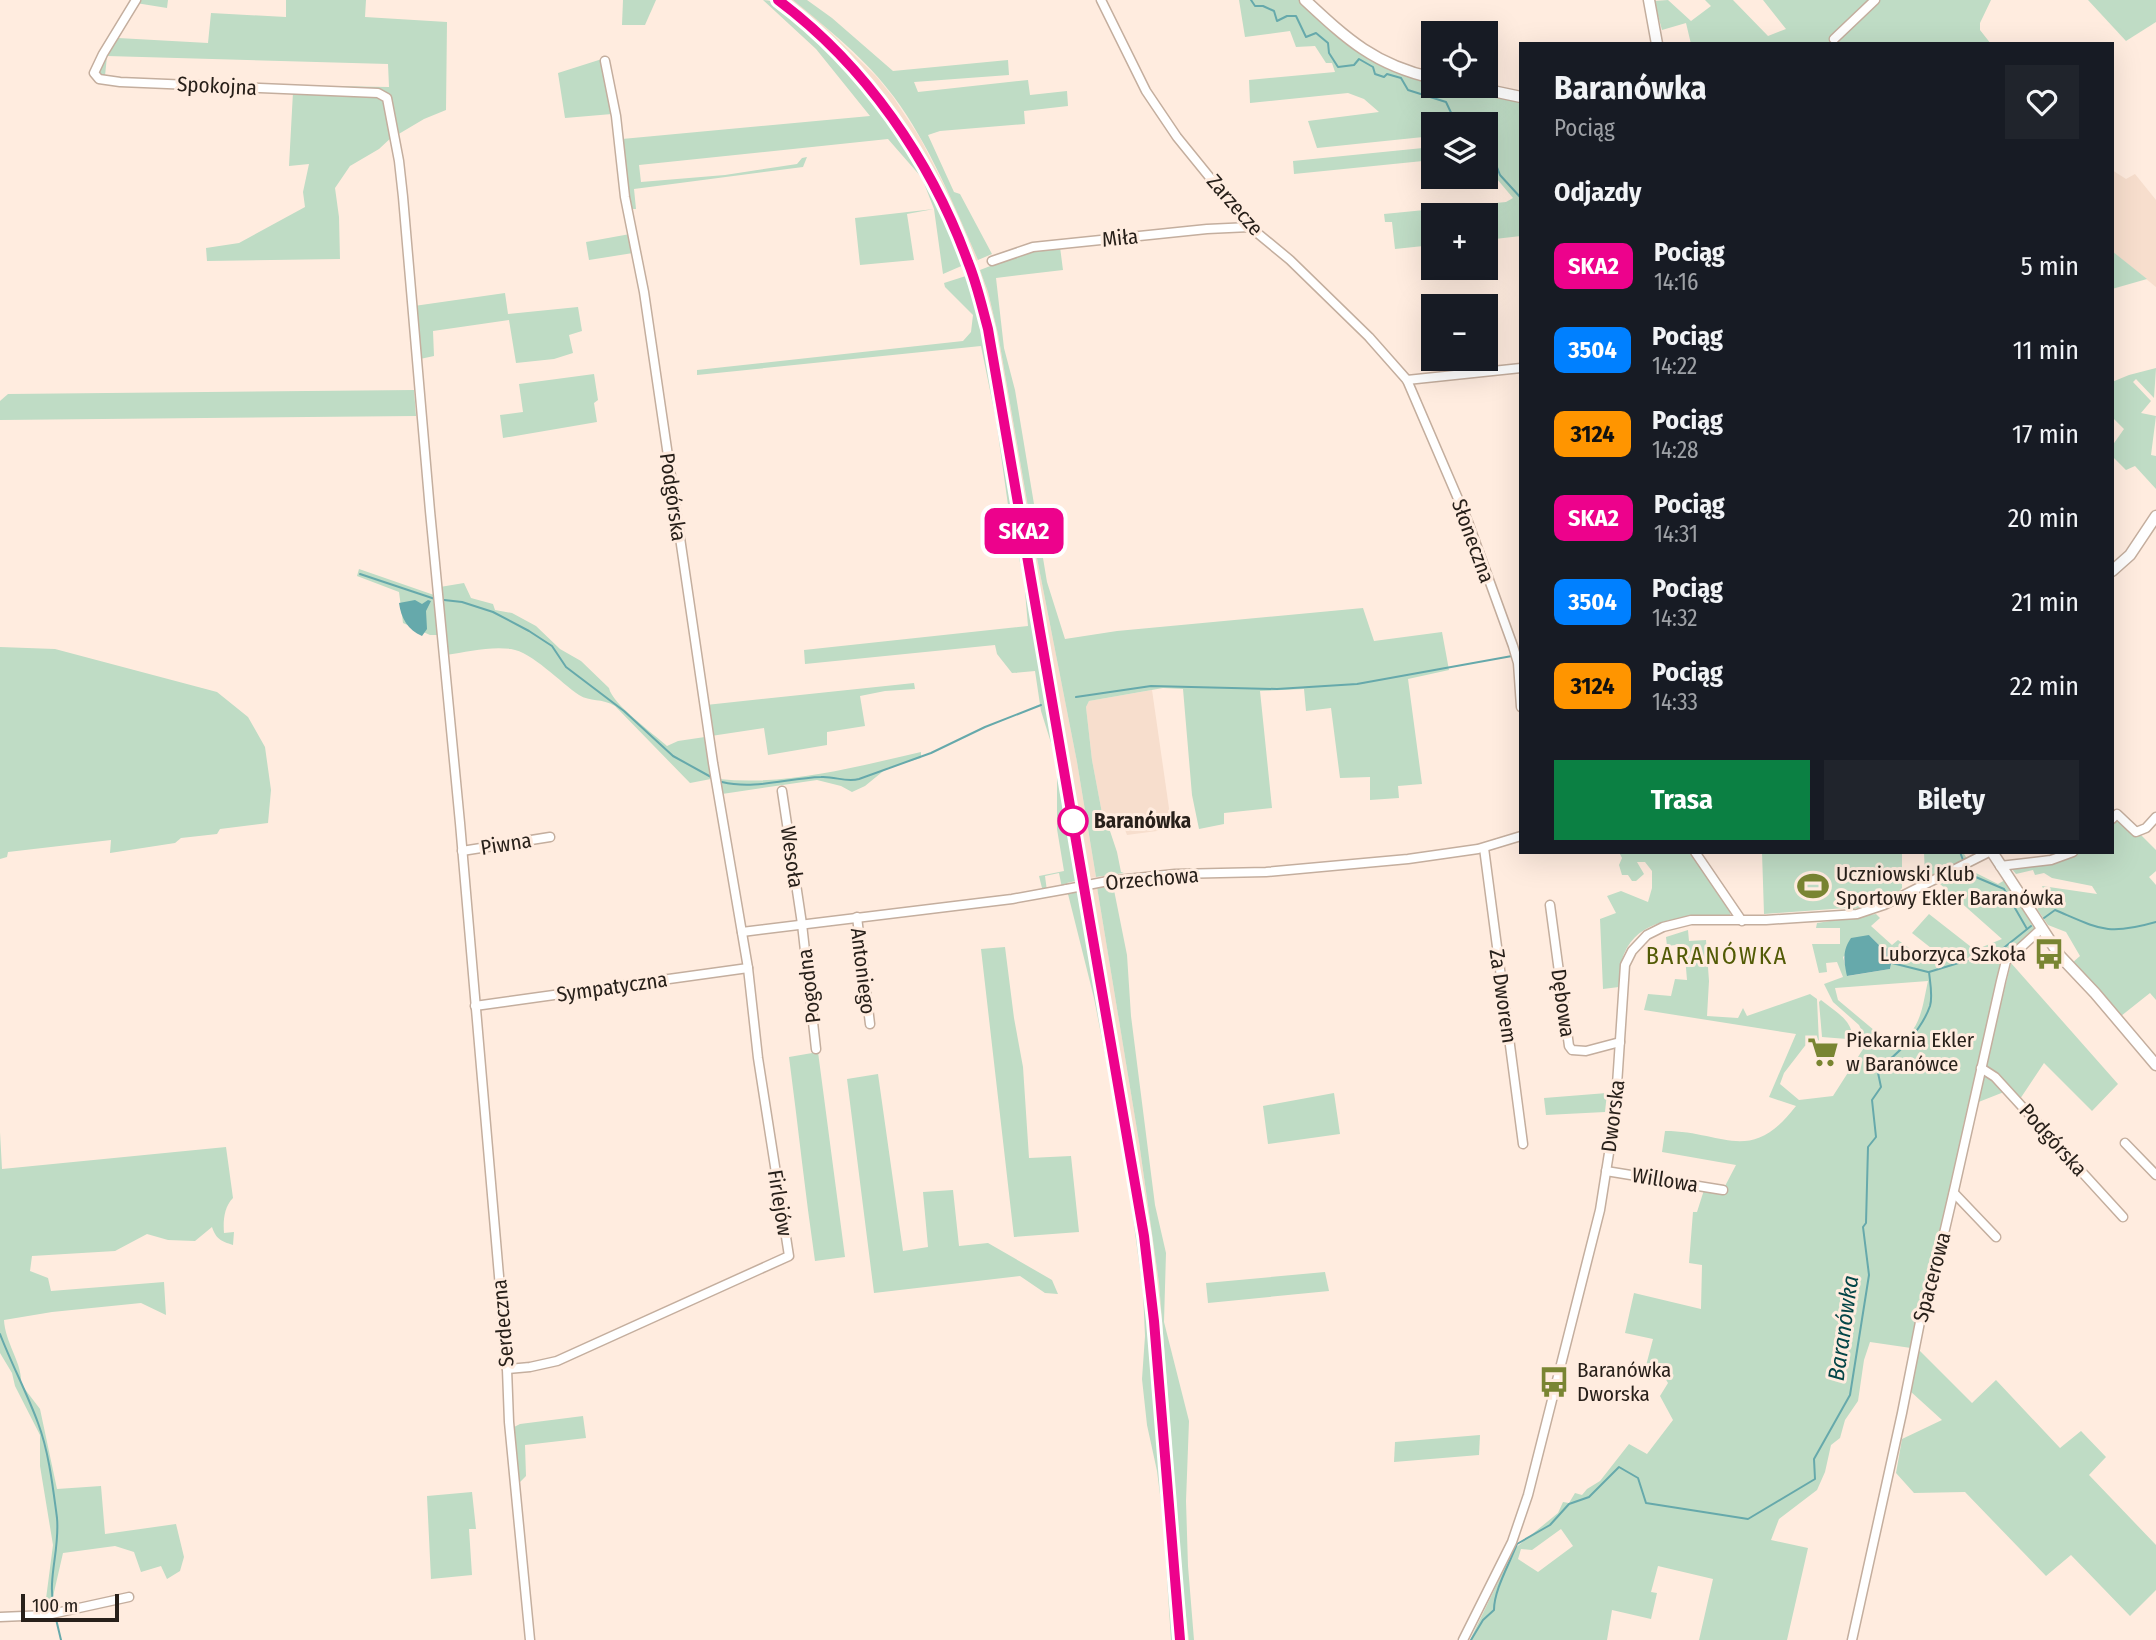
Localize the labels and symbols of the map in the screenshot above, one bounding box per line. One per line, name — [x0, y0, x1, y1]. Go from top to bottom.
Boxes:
street label: Spokojna — [176, 71, 258, 101]
street label: Zarzecze — [1201, 169, 1269, 241]
street label: Miła — [1101, 223, 1139, 253]
street label: Podgórska — [654, 451, 692, 543]
street label: Słoneczna — [1446, 495, 1500, 587]
line badge: SKA2 — [975, 508, 1073, 554]
marker: Baranówka — [1058, 806, 1088, 836]
place label: Baranówka — [1094, 808, 1191, 834]
street label: Wesoła — [775, 824, 809, 890]
street label: Piwna — [479, 827, 533, 861]
place label: Uczniowski Klub Sportowy Ekler Baranówka — [1836, 861, 2064, 911]
street label: Orzechowa — [1104, 862, 1200, 896]
sports icon: Uczniowski Klub Sportowy Ekler Baranówka — [1796, 869, 1830, 903]
street label: Antoniego — [845, 926, 881, 1016]
bus stop icon: Luborzyca Szkoła — [2032, 937, 2066, 971]
district label: BARANÓWKA — [1646, 941, 1788, 970]
place label: Luborzyca Szkoła — [1880, 941, 2026, 967]
street label: Pogodna — [792, 947, 826, 1025]
street label: Za Dworem — [1484, 947, 1522, 1045]
street label: Sympatyczna — [555, 966, 669, 1008]
street label: Dębowa — [1545, 967, 1581, 1039]
place label: Piekarnia Ekler w Baranówce — [1846, 1027, 1975, 1077]
supermarket icon: Piekarnia Ekler w Baranówce — [1806, 1035, 1840, 1069]
street label: Dworska — [1596, 1078, 1630, 1154]
street label: Podgórska — [2014, 1098, 2092, 1182]
street label: Willowa — [1630, 1162, 1700, 1198]
street label: Firlejów — [762, 1168, 798, 1238]
street label: Spacerowa — [1908, 1229, 1956, 1325]
water label: Baranówka — [1822, 1274, 1864, 1382]
street label: Serdeczna — [486, 1278, 520, 1368]
place label: Baranówka Dworska — [1577, 1357, 1671, 1407]
bus stop icon: Baranówka Dworska — [1537, 1365, 1571, 1399]
scale bar — [21, 1591, 119, 1623]

